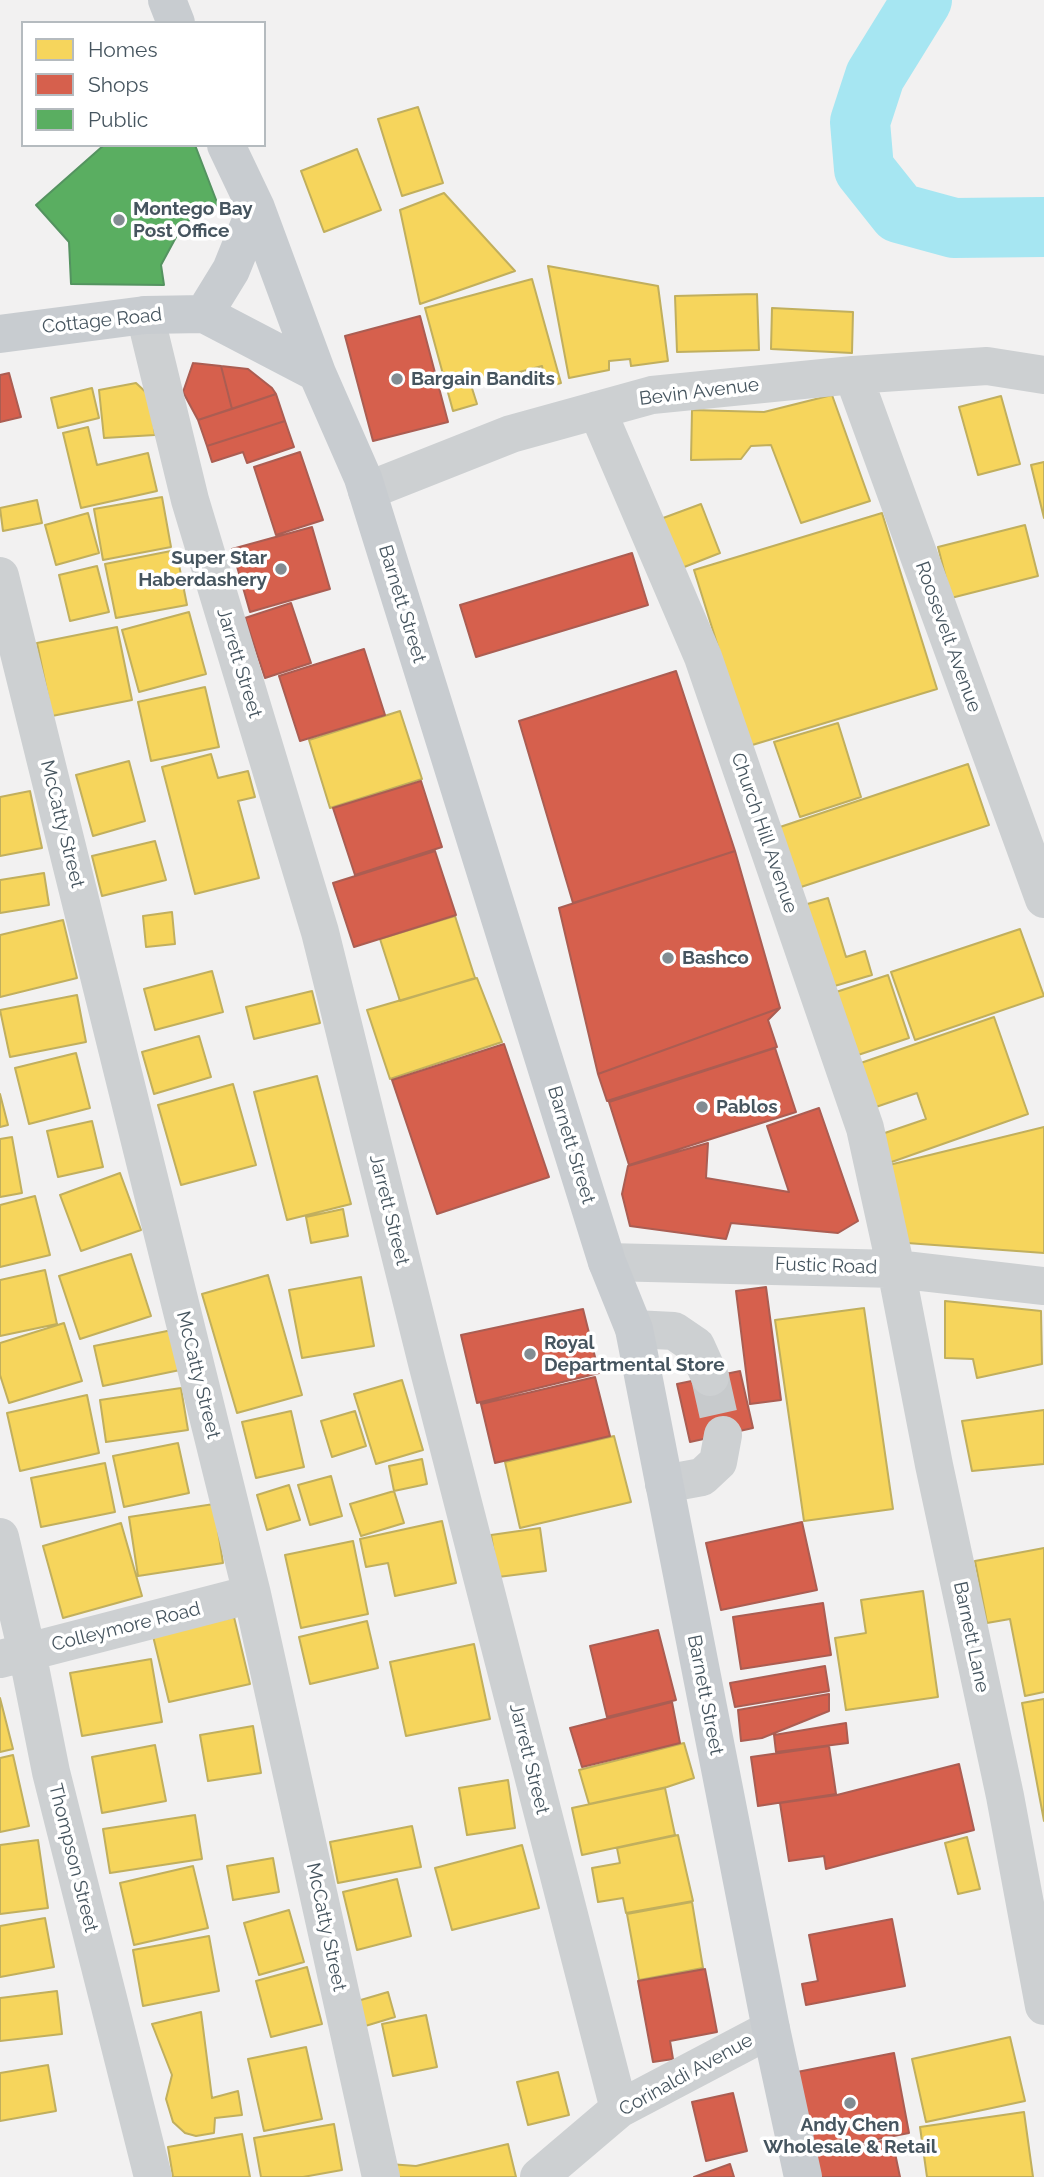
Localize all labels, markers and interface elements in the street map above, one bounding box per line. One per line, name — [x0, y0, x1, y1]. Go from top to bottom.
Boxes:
legend — [21, 21, 266, 147]
text: Homes — [88, 37, 158, 62]
text: Shops — [88, 72, 149, 97]
text: Public — [88, 107, 148, 132]
place label: Montego Bay Post Office — [133, 198, 253, 242]
marker: Montego Bay Post Office — [111, 212, 127, 228]
street label: Cottage Road — [41, 303, 163, 339]
place label: Bargain Bandits — [411, 368, 555, 390]
marker: Bargain Bandits — [389, 371, 405, 387]
street label: Bevin Avenue — [638, 373, 760, 411]
street label: Barnett Street — [373, 542, 431, 666]
place label: Super Star Haberdashery — [138, 547, 267, 591]
street label: Roosevelt Avenue — [910, 559, 986, 715]
marker: Super Star Haberdashery — [273, 561, 289, 577]
street label: Jarrett Street — [211, 605, 267, 721]
street label: Church Hill Avenue — [726, 750, 802, 916]
street label: McCatty Street — [35, 758, 89, 890]
place label: Bashco — [682, 947, 749, 969]
marker: Bashco — [660, 950, 676, 966]
street label: Barnett Street — [542, 1083, 600, 1207]
place label: Pablos — [716, 1096, 778, 1118]
marker: Pablos — [694, 1099, 710, 1115]
street label: Jarrett Street — [364, 1152, 414, 1268]
street label: Fustic Road — [774, 1253, 878, 1279]
street label: McCatty Street — [171, 1309, 225, 1441]
place label: Royal Departmental Store — [544, 1332, 725, 1376]
marker: Royal Departmental Store — [522, 1346, 538, 1362]
street label: Barnett Lane — [948, 1579, 994, 1695]
street label: Colleymore Road — [49, 1597, 203, 1657]
street label: Barnett Street — [682, 1633, 728, 1757]
street label: Jarrett Street — [504, 1701, 554, 1817]
street label: Thompson Street — [44, 1781, 102, 1935]
street label: McCatty Street — [301, 1861, 351, 1993]
street label: Corinaldi Avenue — [615, 2029, 757, 2121]
marker: Andy Chen Wholesale & Retail — [842, 2095, 858, 2111]
place label: Andy Chen Wholesale & Retail — [763, 2114, 937, 2158]

